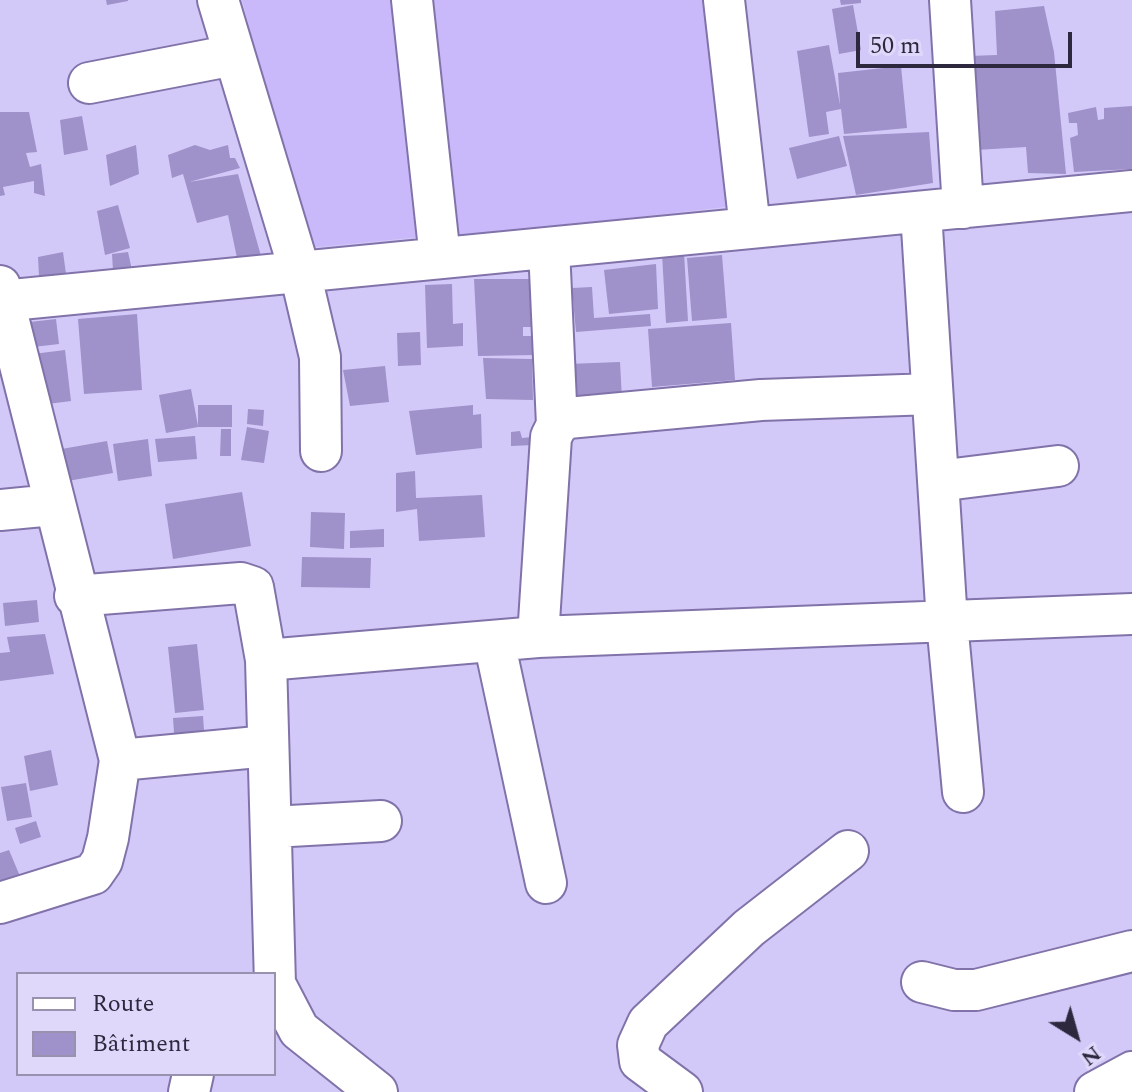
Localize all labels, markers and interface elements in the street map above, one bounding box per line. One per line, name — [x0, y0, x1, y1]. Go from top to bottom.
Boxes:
scale bar — [860, 16, 1076, 66]
text: 50 m — [870, 28, 921, 64]
legend — [16, 972, 276, 1076]
text: Route — [92, 986, 154, 1022]
north arrow — [1036, 996, 1116, 1076]
text: Bâtiment — [92, 1026, 190, 1062]
text: N — [1074, 1037, 1108, 1074]

